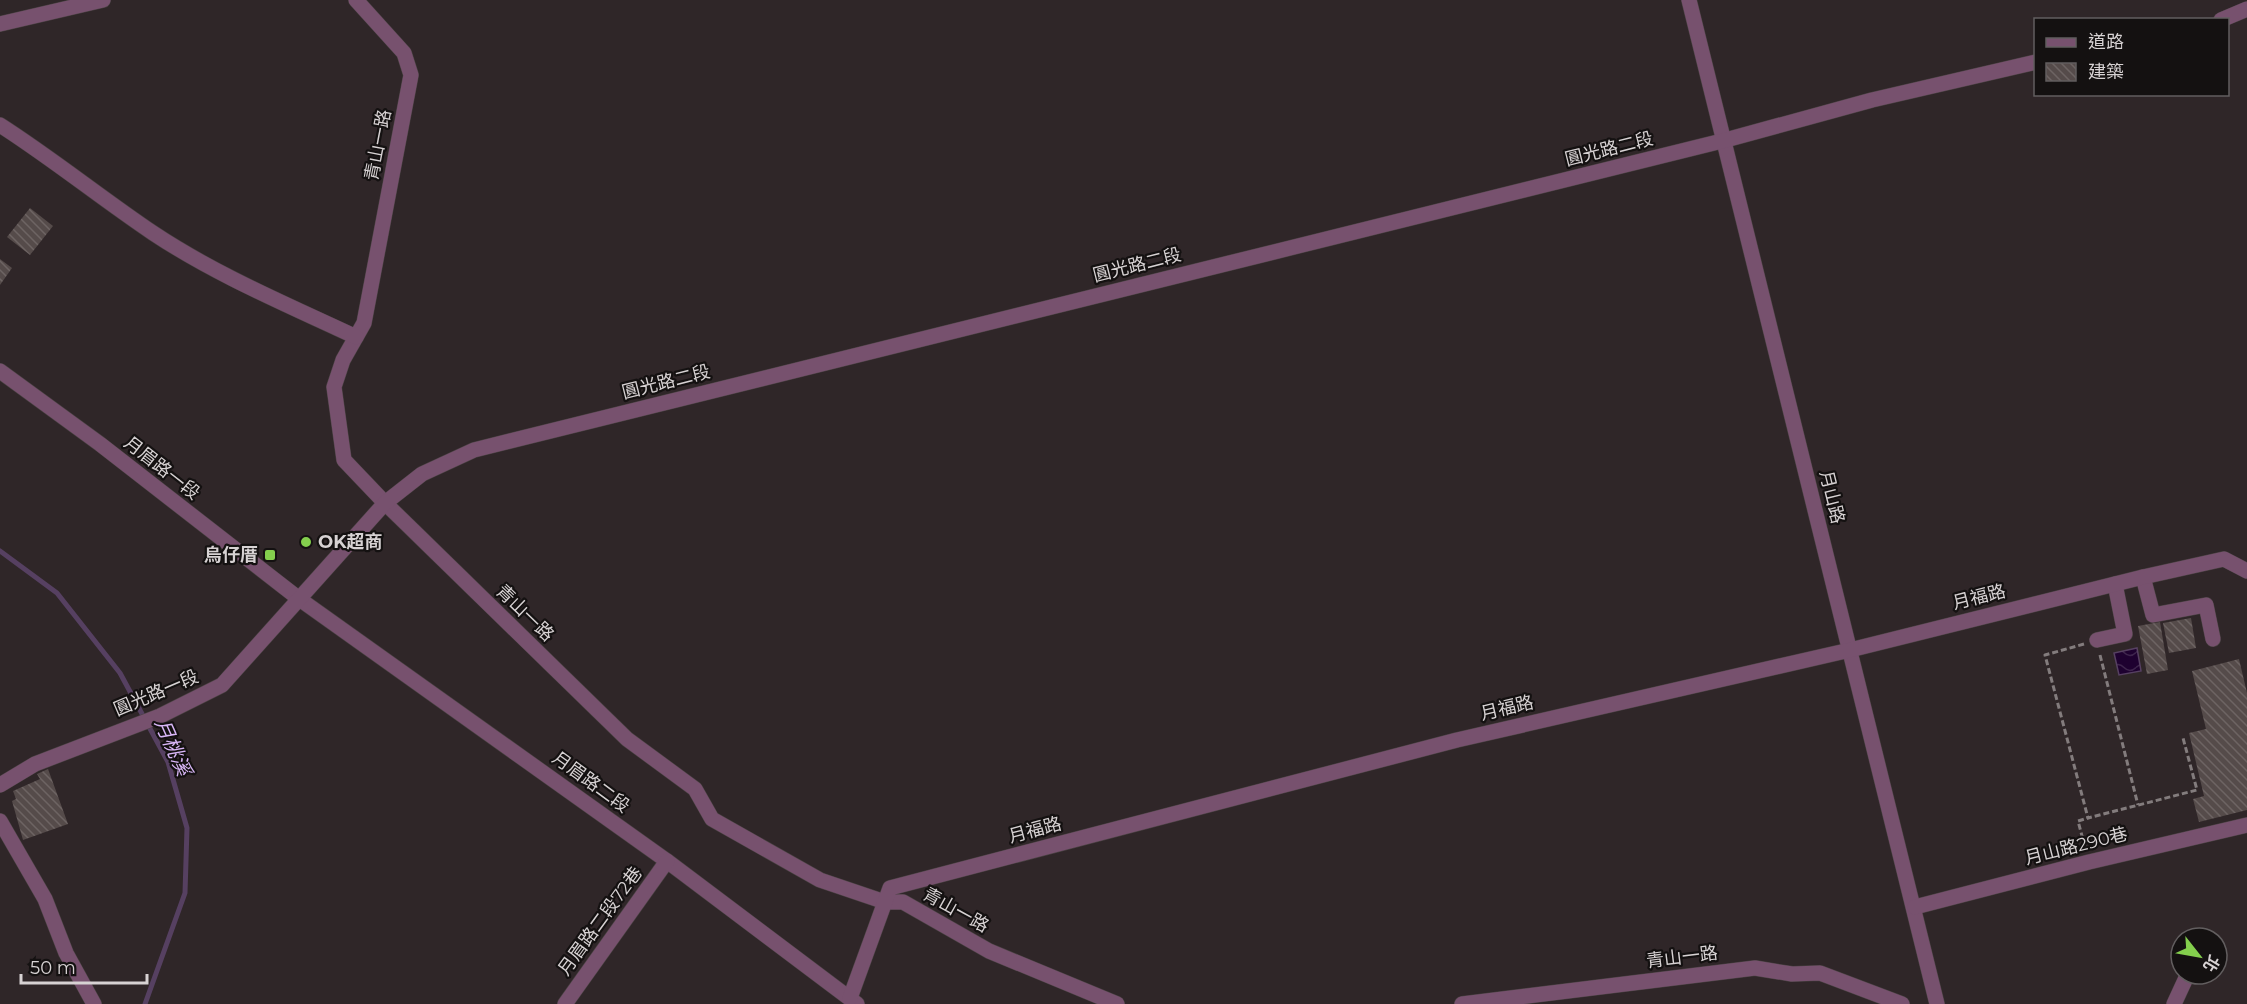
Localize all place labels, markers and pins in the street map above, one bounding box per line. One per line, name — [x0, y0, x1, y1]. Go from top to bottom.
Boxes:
place label: OK超商 — [318, 531, 383, 553]
marker: OK超商 — [299, 535, 313, 549]
place label: 烏仔厝 — [204, 544, 258, 566]
marker: 烏仔厝 — [263, 548, 277, 562]

